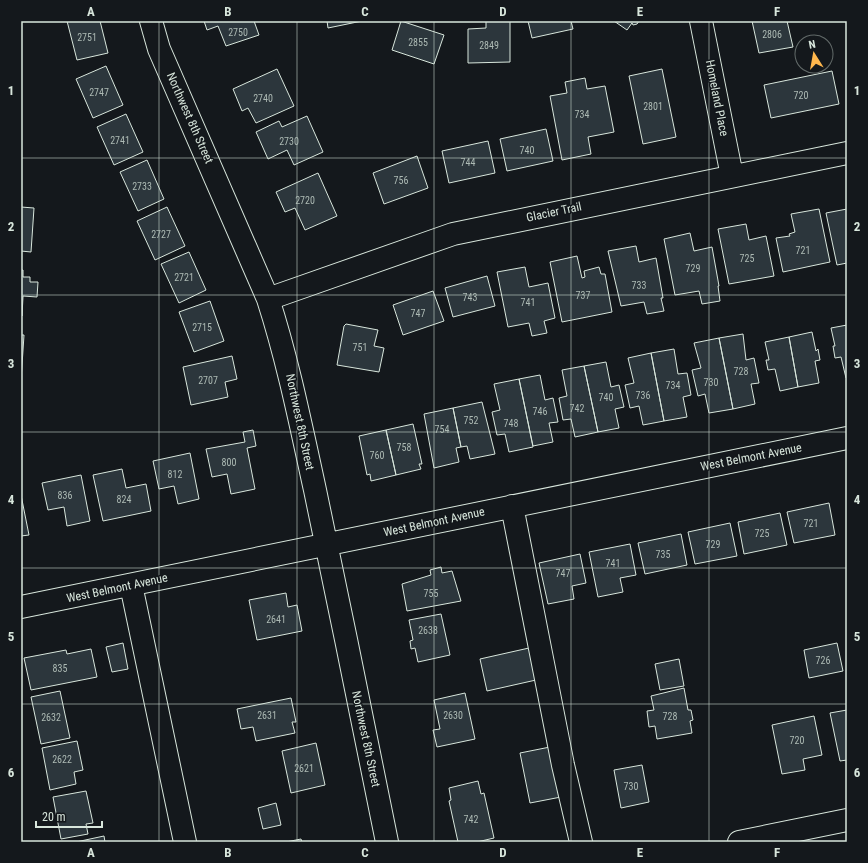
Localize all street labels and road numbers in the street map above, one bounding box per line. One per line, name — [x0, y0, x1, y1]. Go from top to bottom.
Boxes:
street label: Homeland Place — [703, 59, 731, 138]
street label: Northwest 8th Street — [164, 70, 217, 166]
street label: Glacier Trail — [525, 199, 583, 225]
street label: Northwest 8th Street — [283, 373, 317, 472]
street label: West Belmont Avenue — [699, 440, 803, 474]
street label: West Belmont Avenue — [382, 504, 486, 540]
street label: West Belmont Avenue — [65, 570, 169, 606]
street label: Northwest 8th Street — [349, 690, 383, 789]

